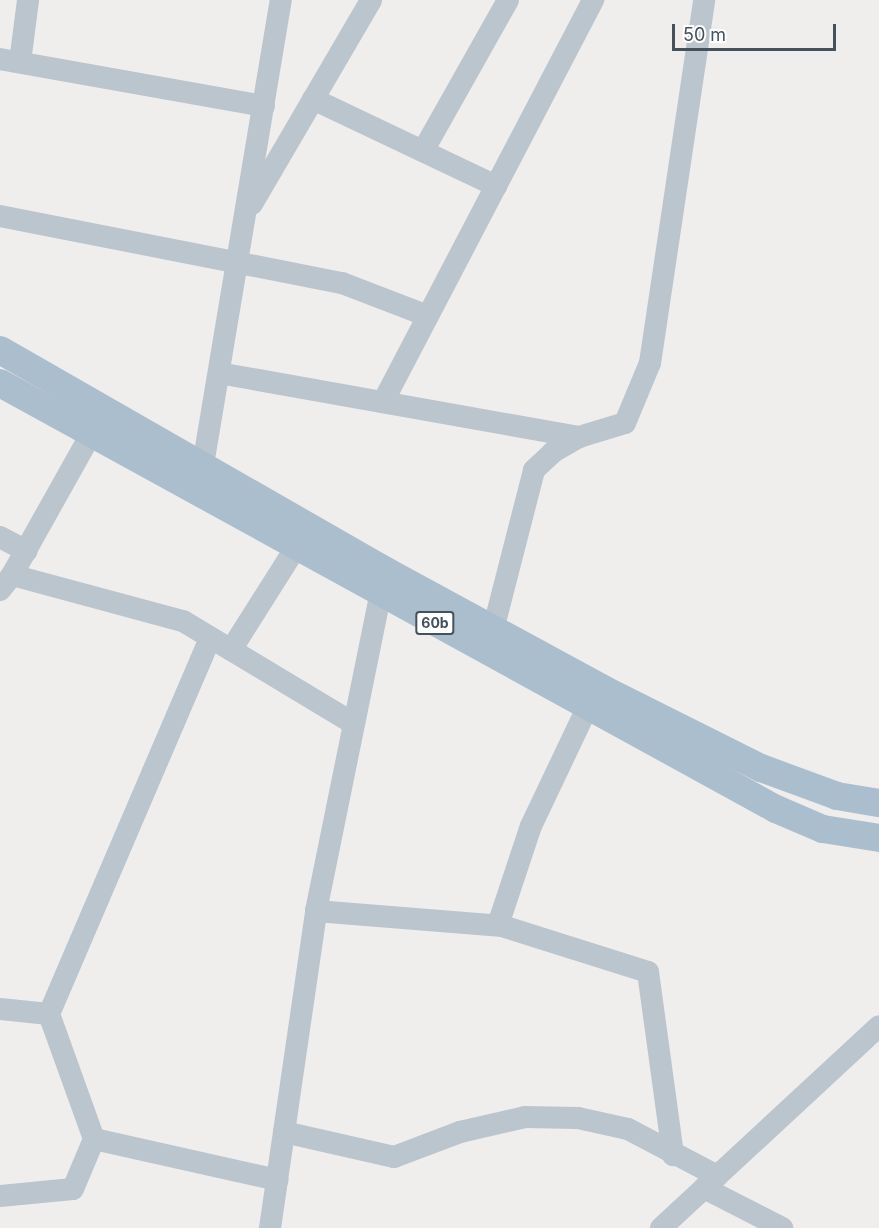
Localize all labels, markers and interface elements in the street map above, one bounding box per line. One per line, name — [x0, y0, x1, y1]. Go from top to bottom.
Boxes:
scale bar — [675, 12, 838, 50]
text: 50 m — [683, 24, 726, 45]
road number: 60b — [414, 612, 456, 634]

